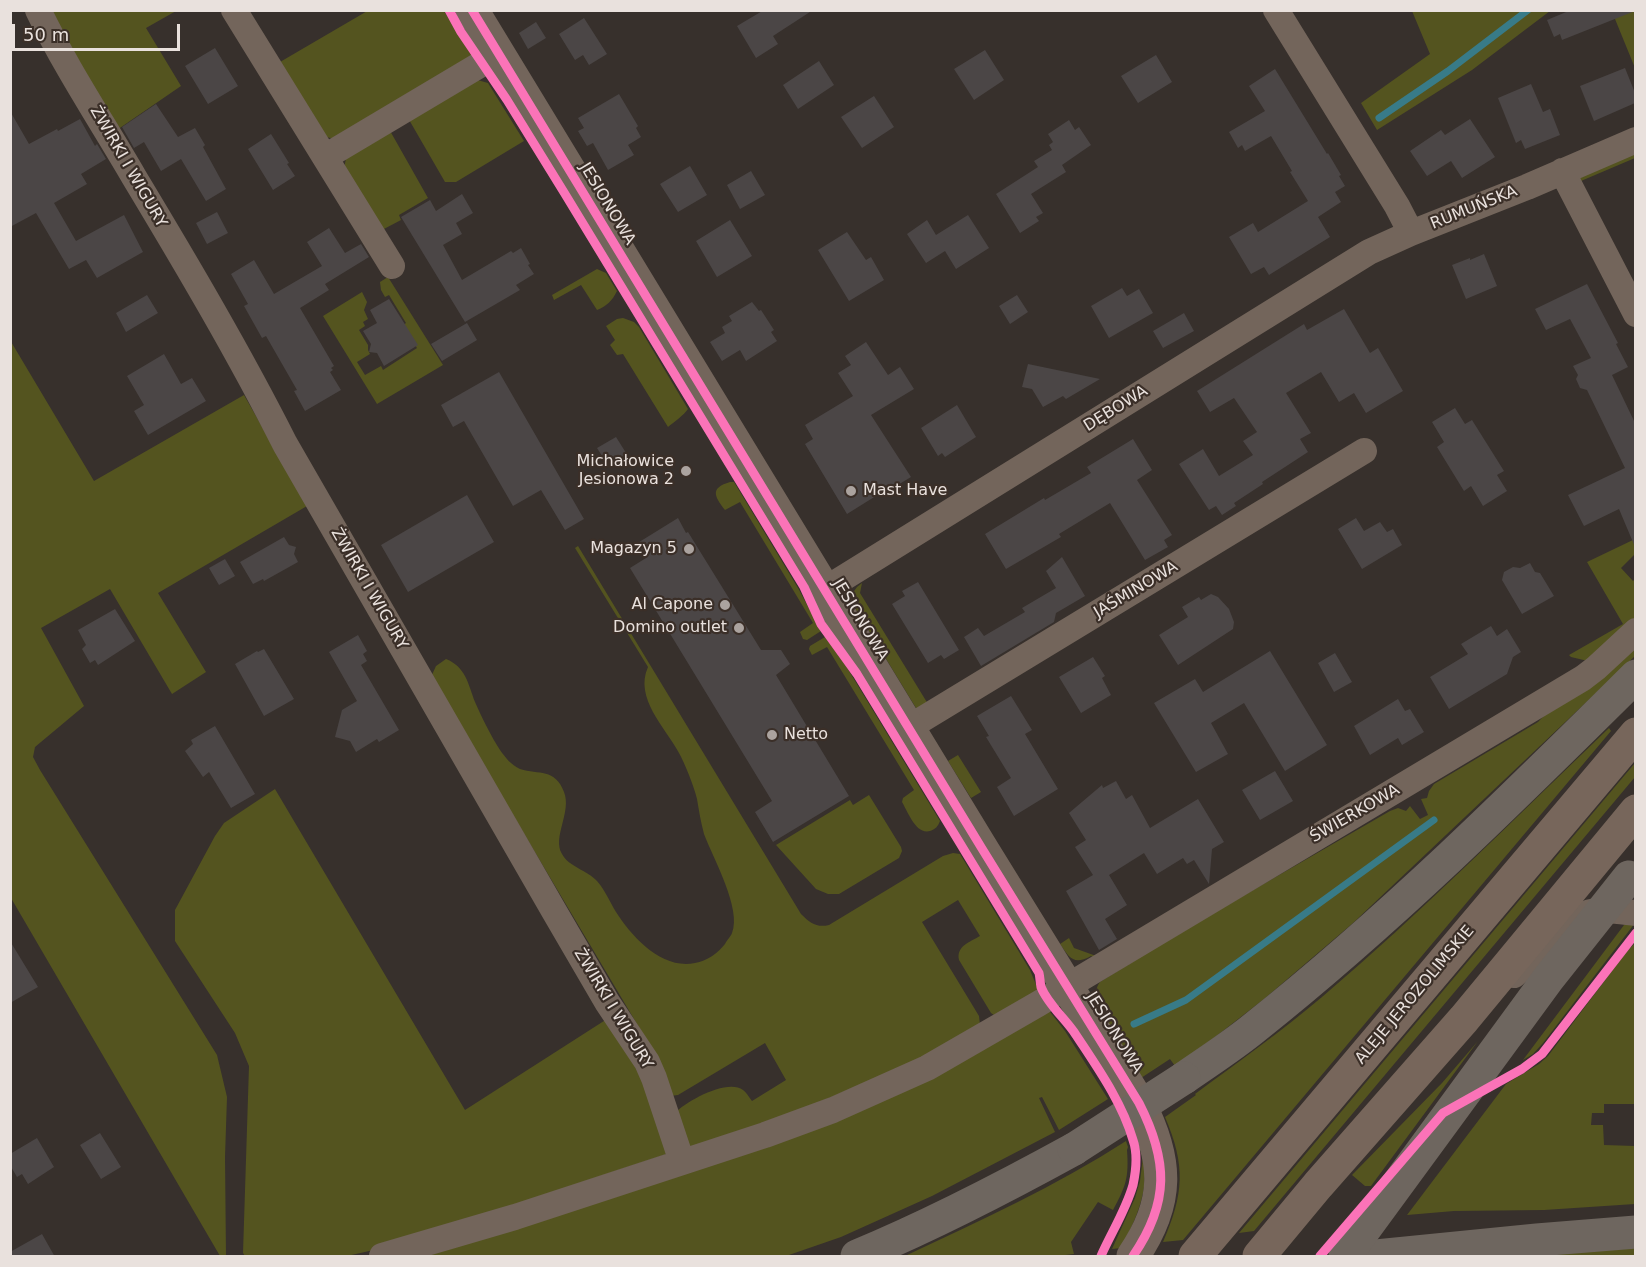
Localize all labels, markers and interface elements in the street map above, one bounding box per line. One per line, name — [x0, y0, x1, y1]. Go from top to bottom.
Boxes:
scale bar — [15, 12, 183, 50]
text: 50 m — [23, 24, 69, 45]
street label: ŻWIRKI I WIGURY — [85, 103, 171, 231]
street label: JESIONOWA — [575, 159, 639, 249]
street label: RUMUŃSKA — [1428, 182, 1520, 234]
street label: DĘBOWA — [1081, 382, 1151, 436]
place label: Michałowice Jesionowa 2 — [576, 452, 674, 490]
marker: Michałowice Jesionowa 2 — [679, 464, 693, 478]
place label: Mast Have — [863, 481, 947, 501]
marker: Mast Have — [844, 484, 858, 498]
street label: ŻWIRKI I WIGURY — [326, 525, 412, 653]
place label: Magazyn 5 — [590, 539, 677, 559]
marker: Magazyn 5 — [682, 542, 696, 556]
street label: JAŚMINOWA — [1091, 557, 1181, 623]
street label: JESIONOWA — [828, 575, 892, 665]
place label: Al Capone — [632, 595, 713, 615]
marker: Al Capone — [718, 598, 732, 612]
place label: Domino outlet — [613, 618, 727, 638]
marker: Domino outlet — [732, 621, 746, 635]
place label: Netto — [784, 725, 828, 745]
marker: Netto — [765, 728, 779, 742]
street label: ŚWIERKOWA — [1307, 781, 1403, 847]
street label: ALEJE JEROZOLIMSKIE — [1351, 922, 1479, 1068]
street label: ŻWIRKI I WIGURY — [569, 945, 657, 1073]
street label: JESIONOWA — [1081, 989, 1147, 1077]

